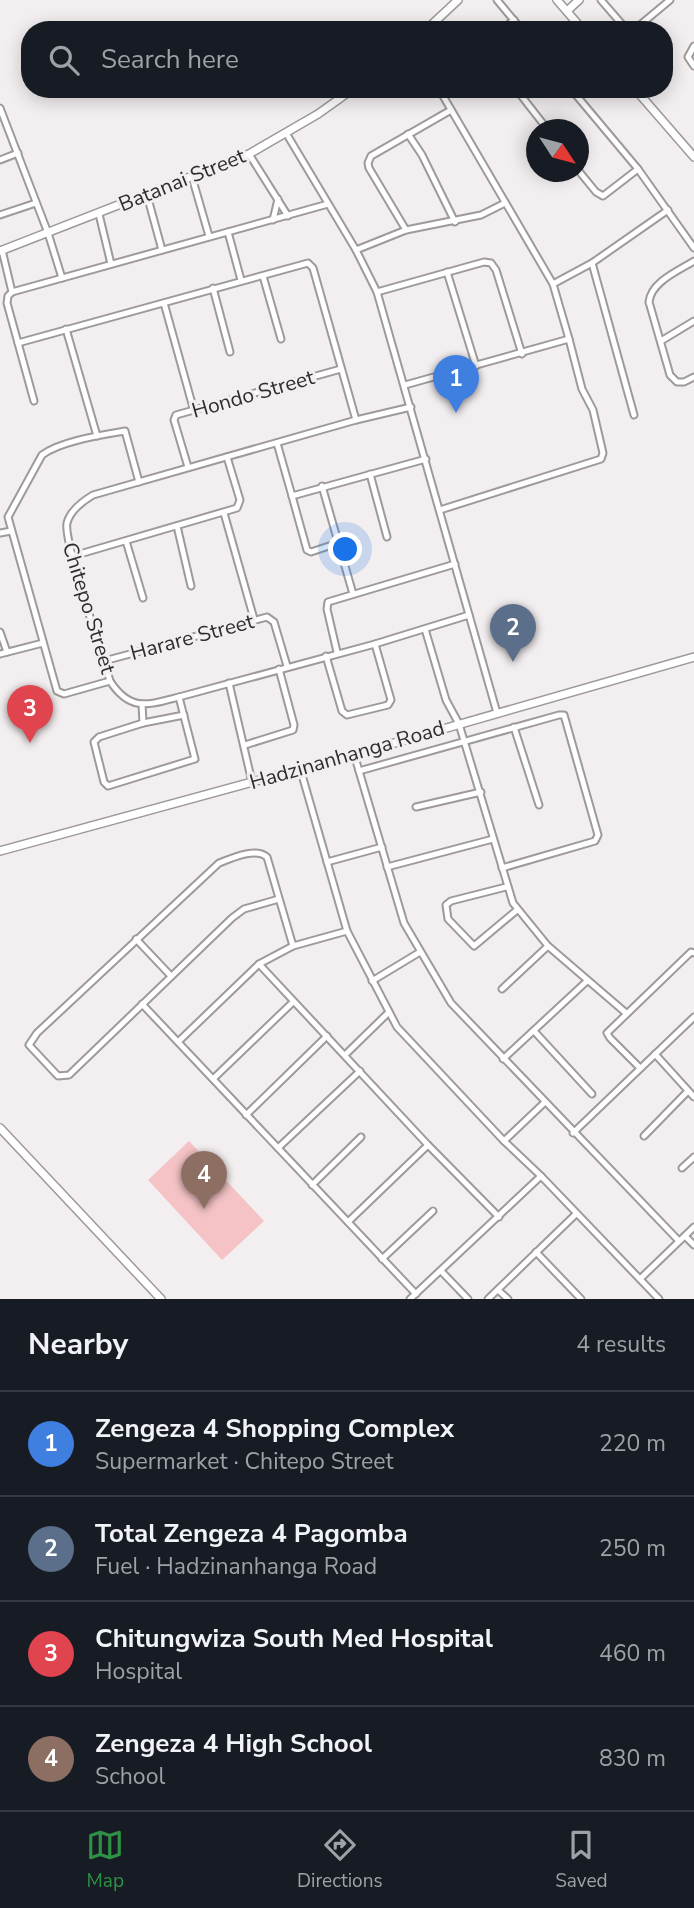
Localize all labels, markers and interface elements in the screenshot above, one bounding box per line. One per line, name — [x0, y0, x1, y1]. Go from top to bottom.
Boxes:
search box — [21, 21, 673, 98]
icon: search — [45, 41, 83, 79]
text: Search here — [101, 42, 239, 77]
north arrow — [526, 119, 589, 182]
street label: Batanai Street — [114, 142, 250, 218]
pin: 1 — [433, 355, 479, 413]
street label: Hondo Street — [188, 363, 318, 425]
your location — [328, 532, 362, 566]
street label: Chitepo Street — [56, 539, 122, 678]
pin: 2 — [490, 604, 536, 662]
street label: Harare Street — [127, 607, 258, 667]
pin: 3 — [7, 685, 53, 743]
street label: Hadzinanhanga Road — [246, 714, 448, 796]
pin: 4 — [181, 1151, 227, 1209]
text: Nearby — [28, 1324, 128, 1365]
text: 4 results — [576, 1329, 666, 1360]
text: Zengeza 4 Shopping Complex — [95, 1411, 454, 1446]
text: 1 — [44, 1428, 58, 1459]
text: 220 m — [599, 1428, 666, 1459]
text: Supermarket · Chitepo Street — [95, 1446, 394, 1477]
text: Total Zengeza 4 Pagomba — [95, 1516, 408, 1551]
text: 2 — [44, 1533, 58, 1564]
text: 250 m — [599, 1533, 666, 1564]
text: Fuel · Hadzinanhanga Road — [95, 1551, 377, 1582]
text: Chitungwiza South Med Hospital — [95, 1621, 493, 1656]
text: 3 — [44, 1638, 58, 1669]
text: 460 m — [599, 1638, 666, 1669]
text: Hospital — [95, 1656, 182, 1687]
text: Zengeza 4 High School — [95, 1726, 372, 1761]
text: 4 — [44, 1743, 58, 1774]
text: 830 m — [599, 1743, 666, 1774]
text: School — [95, 1761, 165, 1792]
tab: Map — [86, 1826, 124, 1894]
tab: Directions — [297, 1826, 383, 1894]
tab: Saved — [555, 1826, 608, 1894]

